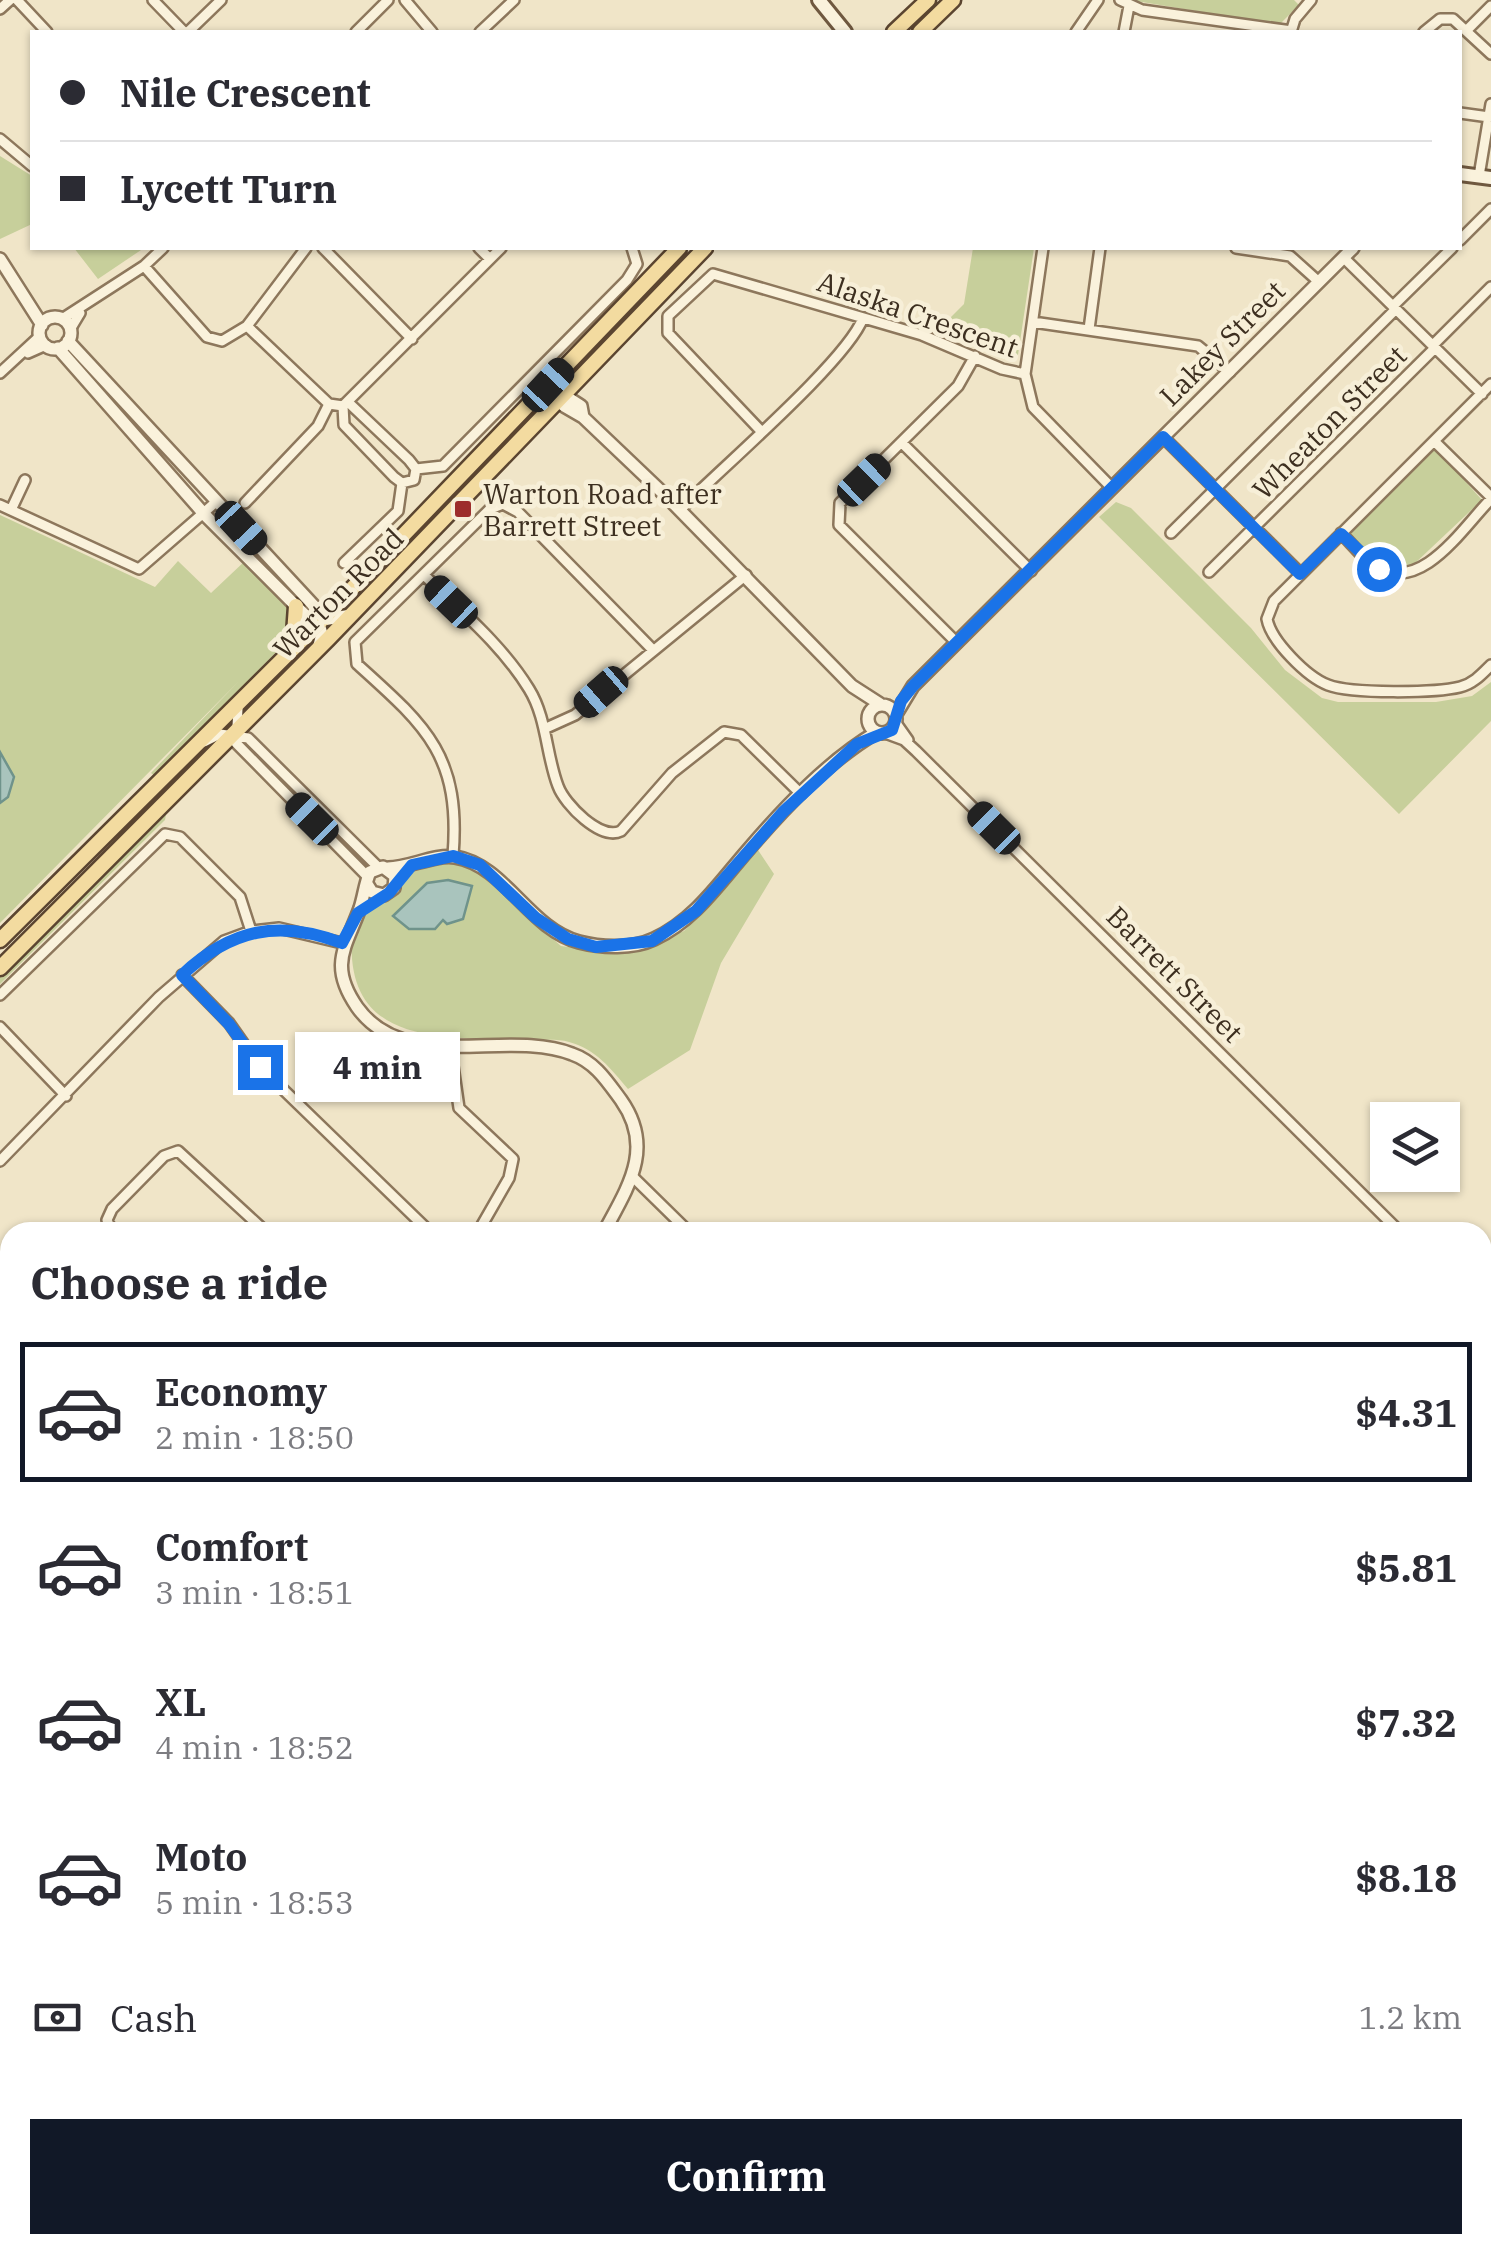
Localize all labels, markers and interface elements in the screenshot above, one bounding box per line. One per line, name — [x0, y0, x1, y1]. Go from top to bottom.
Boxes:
text: Nile Crescent — [120, 68, 371, 117]
text: Lycett Turn — [120, 164, 337, 213]
street label: Alaska Crescent — [813, 262, 1024, 366]
street label: Lakey Street — [1151, 272, 1293, 414]
street label: Wheaton Street — [1244, 337, 1414, 507]
car — [517, 353, 579, 417]
car — [832, 448, 896, 512]
place label: Warton Road after Barrett Street — [483, 475, 722, 544]
car — [210, 496, 272, 560]
marker: Warton Road after Barrett Street — [452, 498, 474, 520]
street label: Warton Road — [265, 520, 411, 666]
route start — [1357, 547, 1402, 592]
car — [419, 570, 483, 634]
car — [569, 661, 633, 723]
car — [280, 787, 344, 851]
car — [962, 796, 1026, 860]
street label: Barrett Street — [1099, 898, 1251, 1050]
callout: 4 min — [295, 1032, 460, 1102]
route end — [238, 1045, 283, 1090]
text: 4 min — [333, 1046, 422, 1088]
map controls — [1370, 1102, 1460, 1192]
button: layers — [1370, 1102, 1460, 1192]
text: Choose a ride — [30, 1253, 328, 1311]
icon: car — [35, 1367, 125, 1457]
text: Economy — [155, 1367, 327, 1416]
text: $4.31 — [1355, 1388, 1457, 1437]
text: 2 min · 18:50 — [155, 1416, 354, 1458]
icon: car — [35, 1522, 125, 1612]
text: Comfort — [155, 1522, 308, 1571]
text: $5.81 — [1355, 1543, 1457, 1592]
text: 3 min · 18:51 — [155, 1571, 354, 1613]
icon: car — [35, 1677, 125, 1767]
text: XL — [155, 1677, 206, 1726]
text: $7.32 — [1355, 1698, 1457, 1747]
text: 4 min · 18:52 — [155, 1726, 354, 1768]
icon: car — [35, 1832, 125, 1922]
text: Moto — [155, 1832, 247, 1881]
text: $8.18 — [1355, 1853, 1457, 1902]
text: 5 min · 18:53 — [155, 1881, 354, 1923]
icon: cash — [30, 1990, 85, 2045]
text: Cash — [110, 1993, 197, 2042]
text: 1.2 km — [1358, 1996, 1462, 2038]
button: Confirm — [30, 2119, 1462, 2234]

